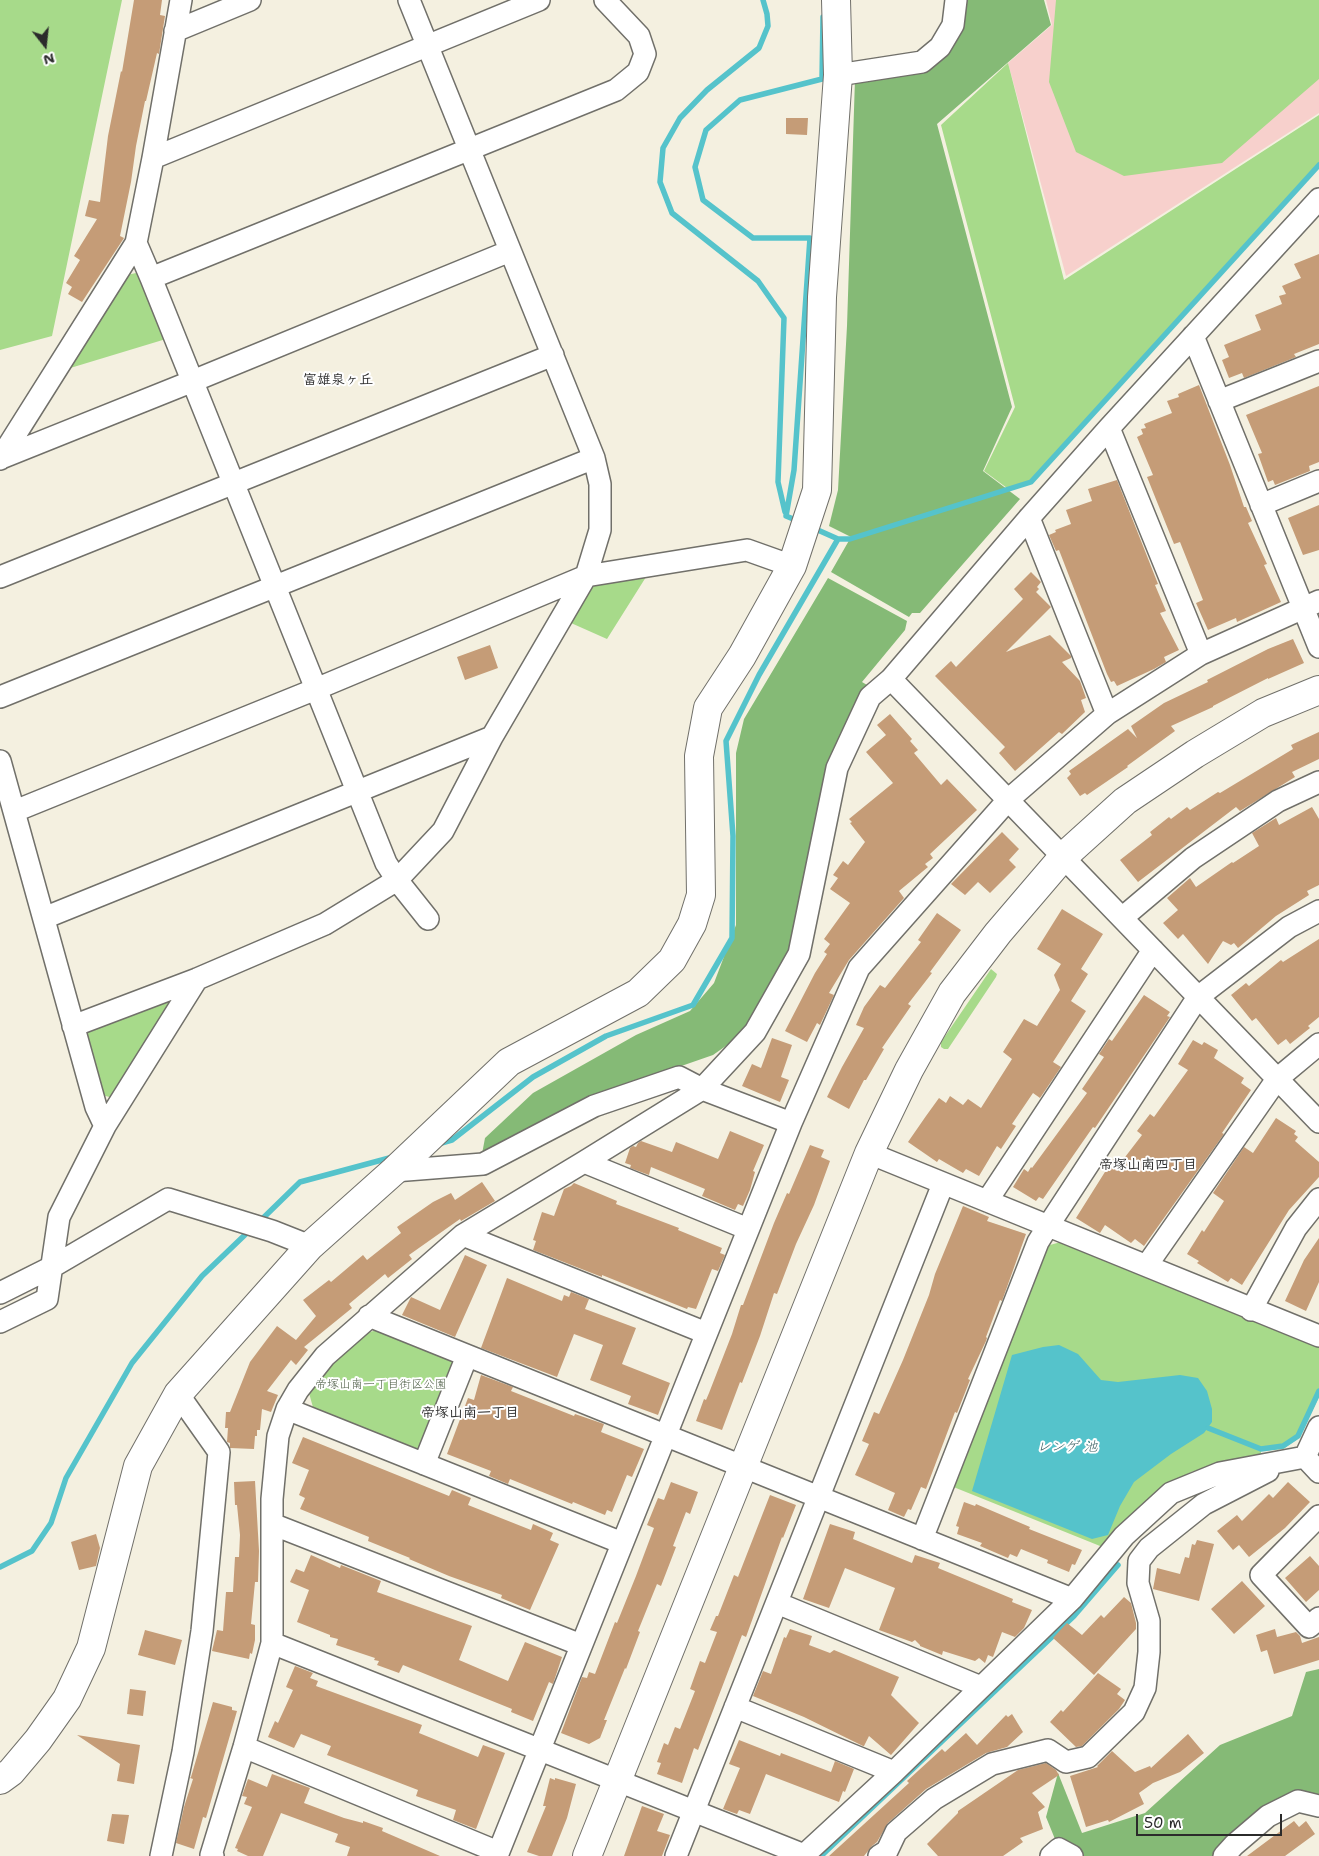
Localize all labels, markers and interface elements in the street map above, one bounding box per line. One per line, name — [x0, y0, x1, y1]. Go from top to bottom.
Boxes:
north arrow — [20, 20, 70, 70]
text: N — [41, 49, 57, 70]
district label: 富雄泉ヶ丘 — [303, 372, 373, 388]
district label: 帝塚山南四丁目 — [1099, 1157, 1197, 1173]
park label: 帝塚山南一丁目街区公園 — [315, 1378, 447, 1392]
district label: 帝塚山南一丁目 — [421, 1405, 519, 1421]
water label: レンゲ 池 — [1037, 1439, 1097, 1455]
scale bar — [1139, 1804, 1285, 1836]
text: 50 m — [1144, 1813, 1182, 1833]

